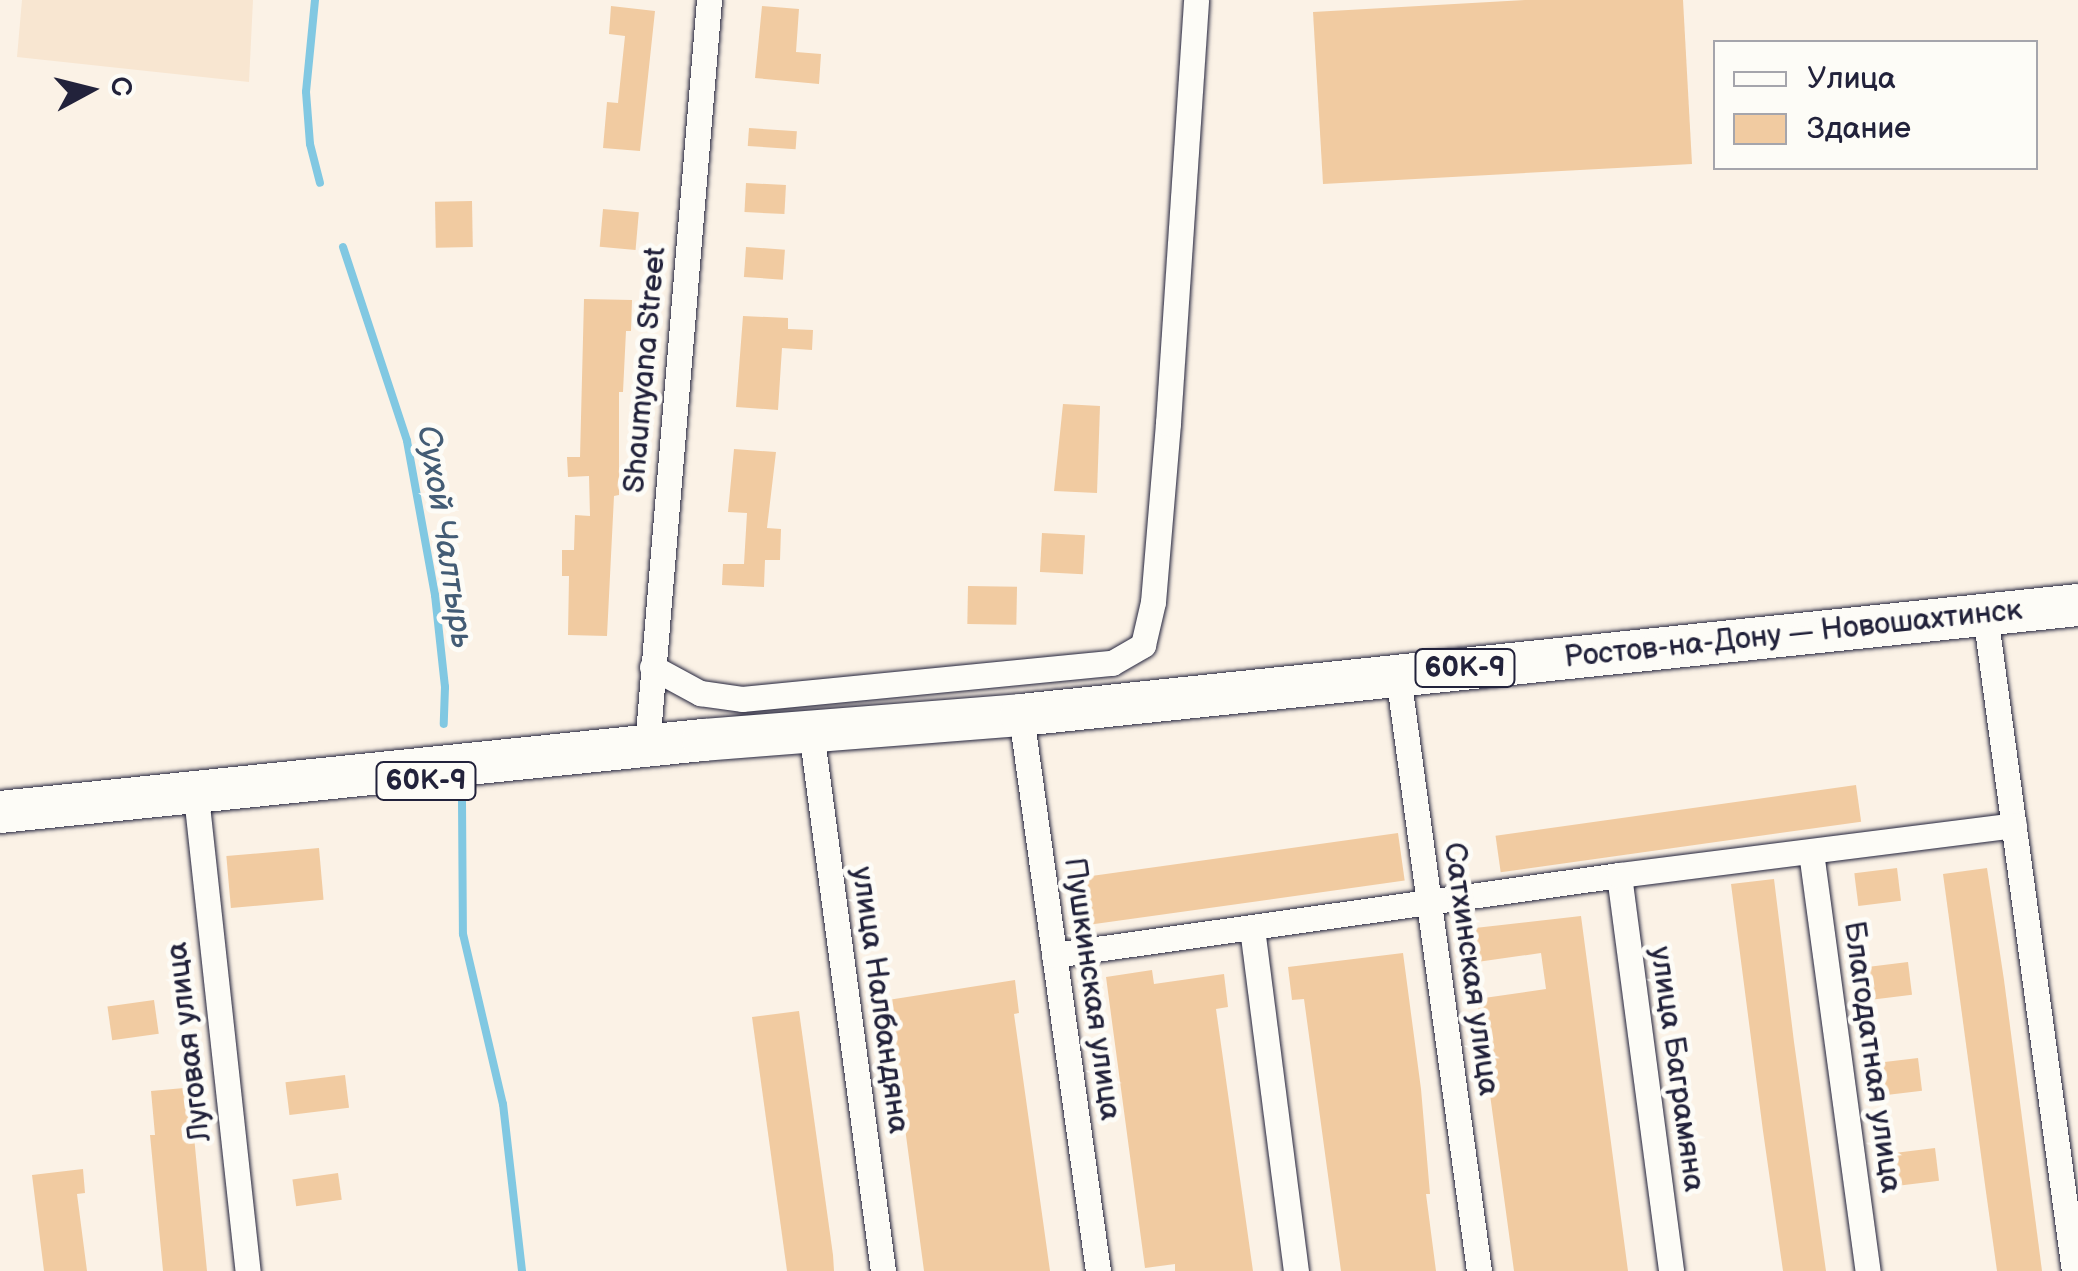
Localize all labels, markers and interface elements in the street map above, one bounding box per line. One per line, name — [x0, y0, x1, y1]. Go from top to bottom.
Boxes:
north arrow — [40, 40, 140, 140]
legend — [1713, 40, 2038, 170]
text: Улица — [1807, 61, 1896, 97]
text: С — [103, 75, 138, 98]
text: Здание — [1807, 111, 1911, 147]
street label: Shaumyana Street — [616, 245, 674, 495]
water label: Сухой Чалтырь — [407, 423, 481, 651]
street label: Ростов-на-Дону — Новошахтинск — [1561, 592, 2025, 676]
road number: 60К-9 — [1412, 645, 1518, 691]
road number: 60К-9 — [374, 758, 478, 804]
street label: Сатхинская улица — [1435, 840, 1507, 1098]
street label: Пушкинская улица — [1056, 855, 1128, 1123]
street label: улица Налбандяна — [843, 864, 917, 1136]
street label: Благодатная улица — [1835, 919, 1909, 1195]
street label: Луговая улица — [159, 940, 219, 1144]
street label: улица Баграмяна — [1642, 944, 1712, 1194]

